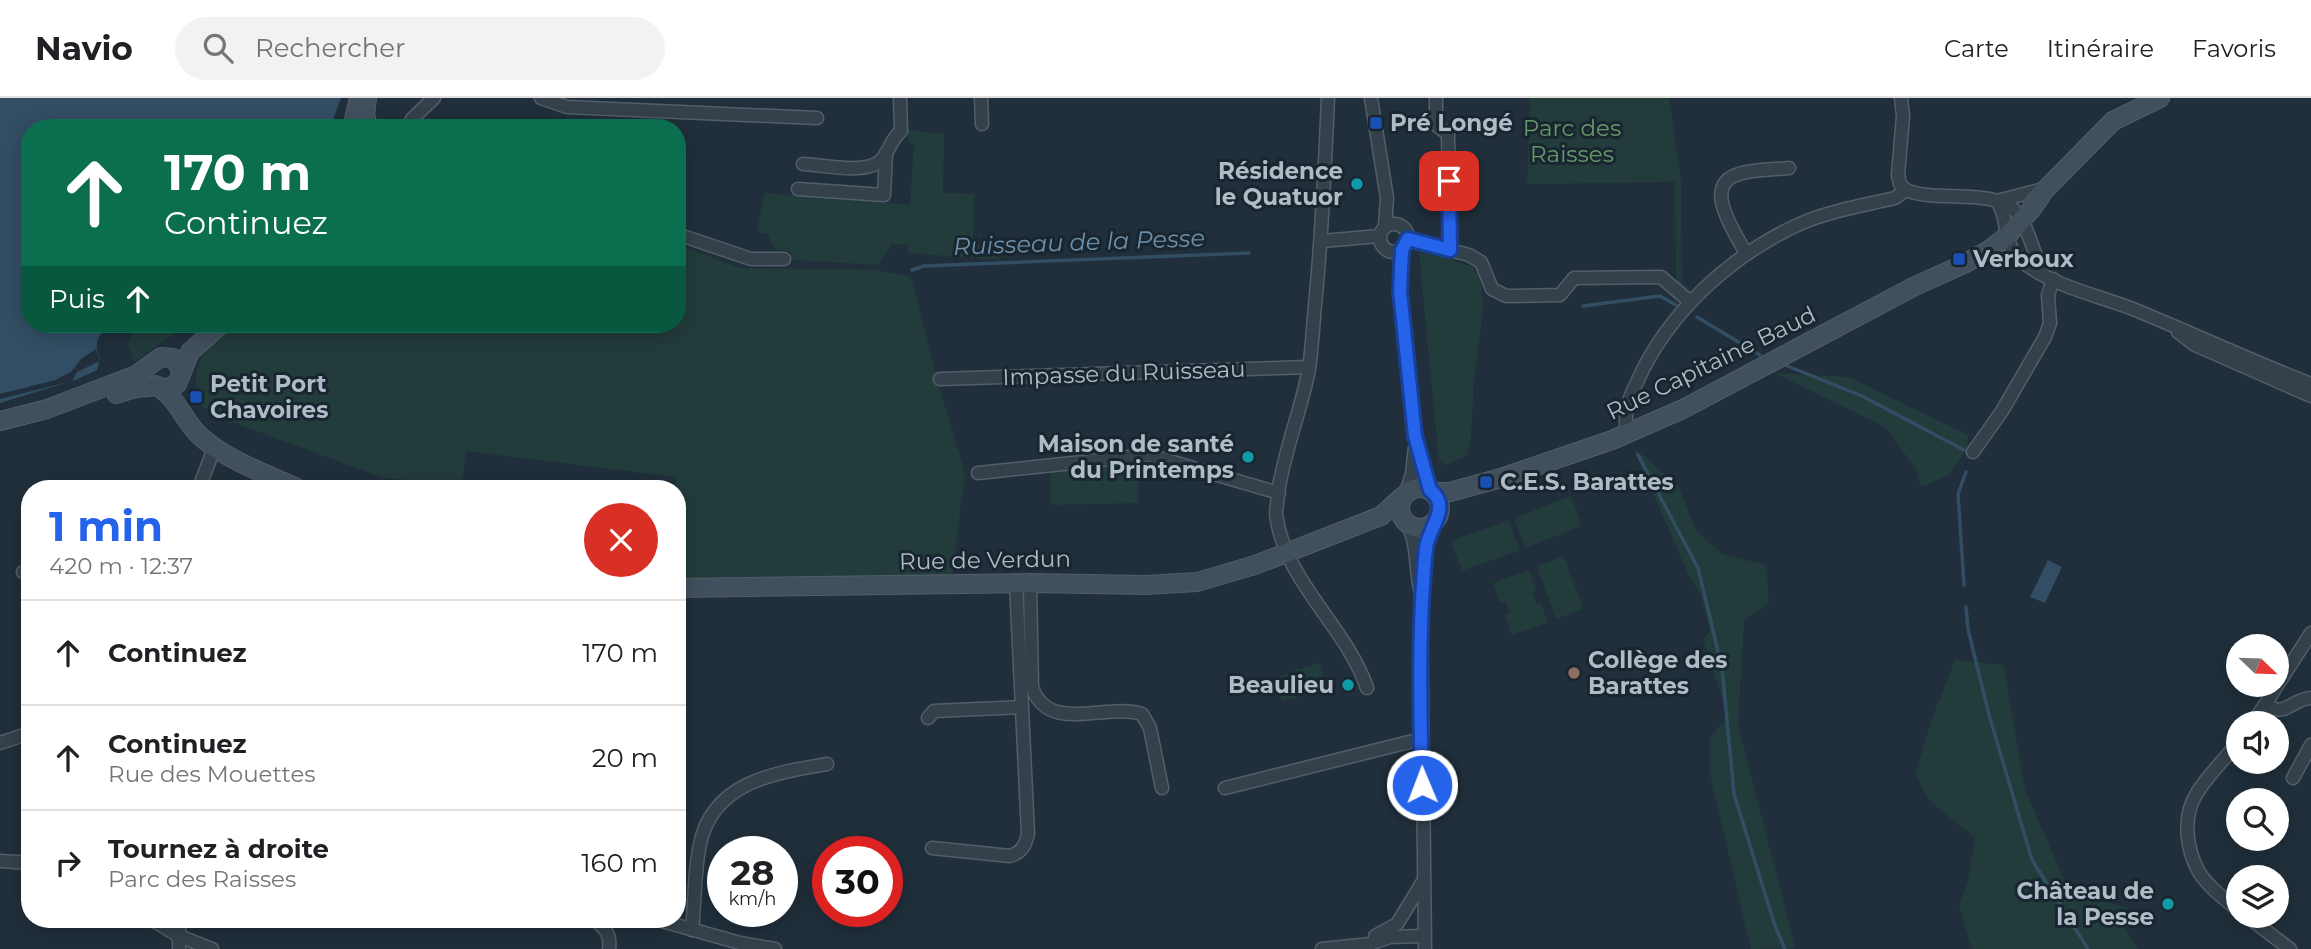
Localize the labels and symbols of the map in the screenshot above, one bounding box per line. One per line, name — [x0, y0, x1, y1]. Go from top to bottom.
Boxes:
place label: Pré Longé — [1390, 109, 1513, 137]
park label: Parc des Raisses — [1523, 114, 1621, 168]
marker: Pré Longé — [1368, 115, 1384, 131]
pin — [1419, 151, 1479, 211]
place label: Résidence le Quatuor — [1215, 157, 1343, 211]
marker: Résidence le Quatuor — [1349, 176, 1365, 192]
water label: Ruisseau de la Pesse — [953, 223, 1205, 261]
place label: Verboux — [1972, 245, 2074, 273]
marker: Verboux — [1951, 251, 1967, 267]
street label: Rue Capitaine Baud — [1602, 300, 1820, 426]
street label: Impasse du Ruisseau — [1002, 355, 1246, 391]
place label: Petit Port Chavoires — [210, 370, 328, 424]
marker: Petit Port Chavoires — [188, 389, 204, 405]
place label: Maison de santé du Printemps — [1038, 430, 1234, 484]
marker: Maison de santé du Printemps — [1240, 449, 1256, 465]
place label: C.E.S. Barattes — [1500, 468, 1674, 496]
marker: C.E.S. Barattes — [1478, 474, 1494, 490]
street label: Rue de Verdun — [899, 545, 1071, 575]
north arrow — [2226, 634, 2289, 696]
place label: Collège des Barattes — [1588, 646, 1727, 700]
marker: Collège des Barattes — [1566, 665, 1582, 681]
place label: Beaulieu — [1228, 671, 1334, 699]
marker: Beaulieu — [1340, 677, 1356, 693]
position arrow — [1385, 748, 1459, 822]
speed limit sign: 30 — [812, 836, 903, 927]
place label: Château de la Pesse — [2017, 877, 2154, 931]
marker: Château de la Pesse — [2160, 896, 2176, 912]

